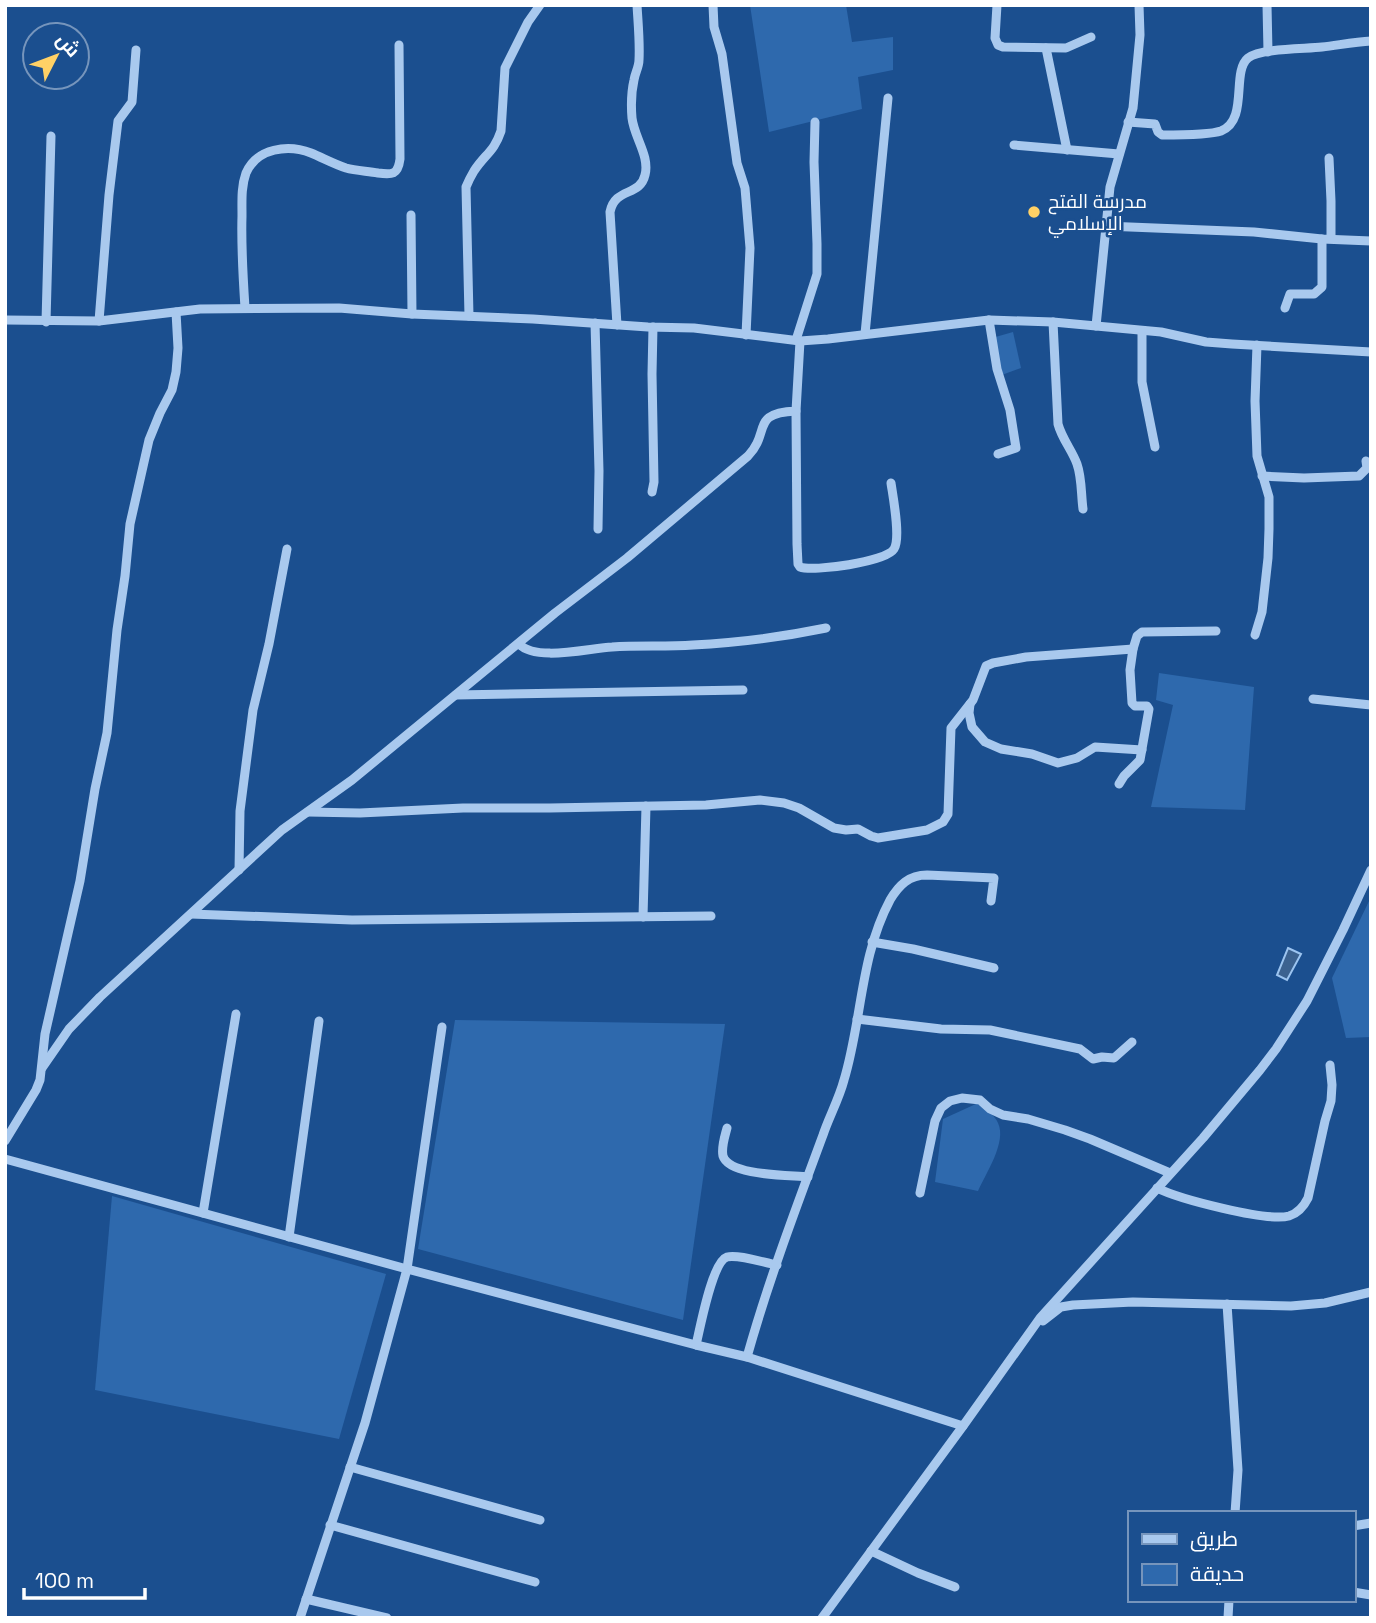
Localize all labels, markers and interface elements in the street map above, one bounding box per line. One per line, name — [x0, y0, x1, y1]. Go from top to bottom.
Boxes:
north arrow — [21, 21, 91, 91]
text: ش — [51, 28, 86, 62]
place label: مدرسة الفتح الإسلامي — [1048, 189, 1147, 238]
marker: مدرسة الفتح الإسلامي — [1026, 204, 1042, 220]
legend — [1128, 1511, 1355, 1602]
text: طريق — [1190, 1525, 1238, 1552]
scale bar — [24, 1556, 145, 1600]
text: حديقة — [1190, 1560, 1244, 1587]
text: 100 m — [35, 1567, 94, 1594]

